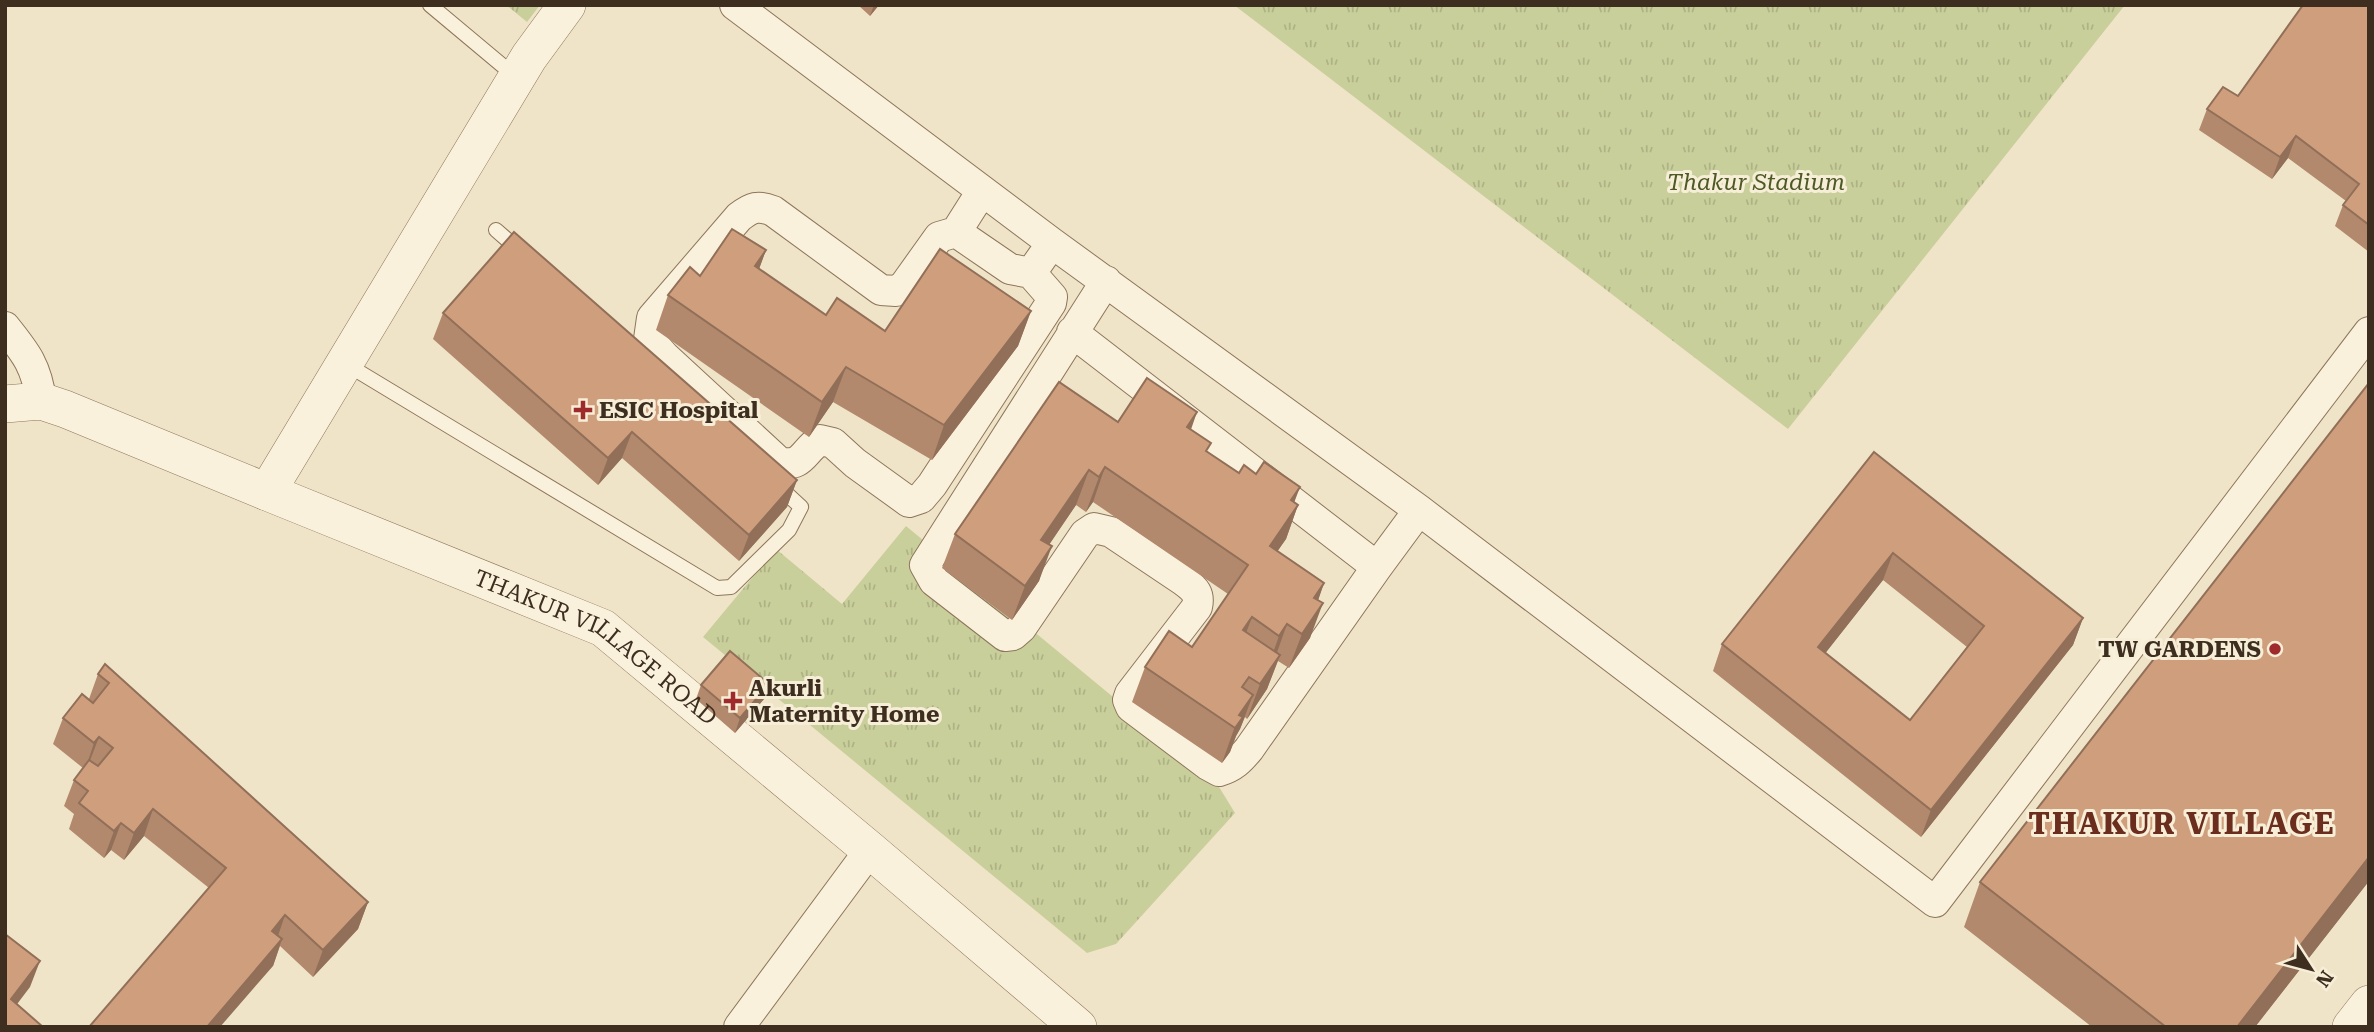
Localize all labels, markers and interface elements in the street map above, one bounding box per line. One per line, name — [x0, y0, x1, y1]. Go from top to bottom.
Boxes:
park label: Thakur Stadium — [1667, 169, 1845, 196]
place label: ESIC Hospital — [599, 397, 759, 424]
marker: ESIC Hospital — [573, 400, 593, 420]
street label: THAKUR VILLAGE ROAD — [470, 564, 722, 731]
place label: TW GARDENS — [2098, 636, 2261, 663]
marker: TW GARDENS — [2267, 641, 2283, 657]
place label: Akurli Maternity Home — [749, 675, 939, 728]
marker: Akurli Maternity Home — [723, 691, 743, 711]
district label: THAKUR VILLAGE — [2028, 806, 2336, 841]
north arrow — [2276, 934, 2346, 1004]
text: N — [2311, 966, 2338, 992]

